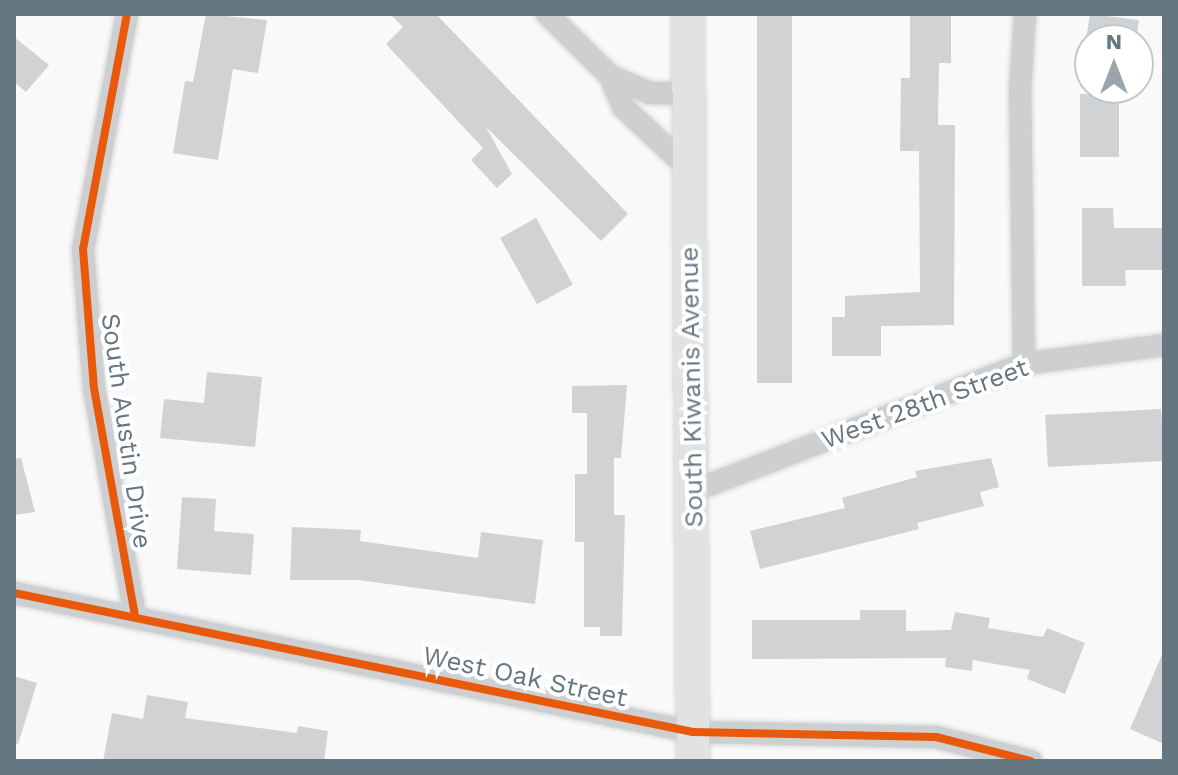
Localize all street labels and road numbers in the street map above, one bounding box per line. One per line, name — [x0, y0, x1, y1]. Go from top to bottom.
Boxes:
street label: South Kiwanis Avenue — [674, 246, 710, 528]
street label: South Austin Drive — [94, 311, 158, 551]
street label: West 28th Street — [817, 352, 1033, 456]
street label: West Oak Street — [420, 640, 630, 714]

